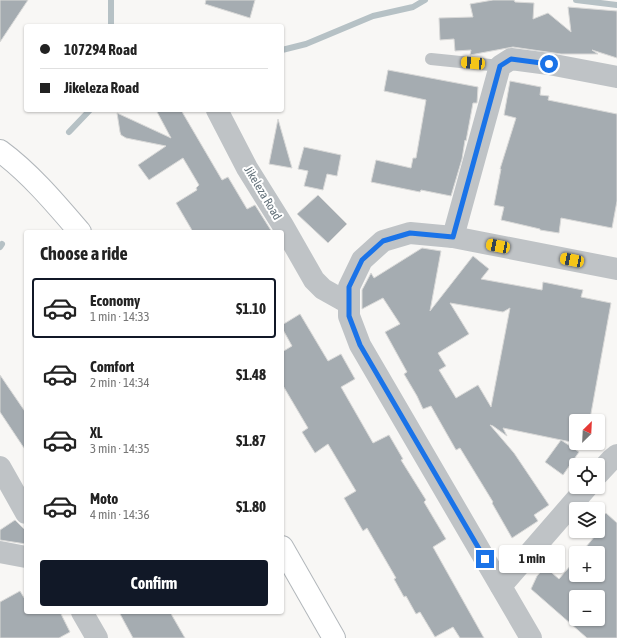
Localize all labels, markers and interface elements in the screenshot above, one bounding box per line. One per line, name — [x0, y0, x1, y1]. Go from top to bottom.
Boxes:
text: 107294 Road — [64, 41, 137, 58]
route start — [540, 55, 558, 73]
car — [461, 56, 485, 70]
text: Jikeleza Road — [64, 79, 139, 96]
street label: Jikeleza Road — [242, 164, 284, 222]
car — [485, 238, 511, 254]
text: Choose a ride — [40, 243, 128, 264]
car — [559, 252, 585, 268]
icon: car — [42, 290, 78, 326]
text: Economy — [90, 292, 140, 309]
text: $1.10 — [236, 300, 266, 317]
text: 1 min · 14:33 — [90, 309, 150, 324]
icon: car — [42, 356, 78, 392]
text: Comfort — [90, 358, 134, 375]
text: $1.48 — [236, 366, 266, 383]
text: 2 min · 14:34 — [90, 375, 150, 390]
north arrow — [569, 414, 605, 450]
map controls — [569, 414, 605, 626]
icon: car — [42, 422, 78, 458]
text: XL — [90, 424, 103, 441]
text: $1.87 — [236, 432, 266, 449]
text: 3 min · 14:35 — [90, 441, 150, 456]
button: locate — [569, 458, 605, 494]
icon: car — [42, 488, 78, 524]
text: Moto — [90, 490, 118, 507]
text: $1.80 — [236, 498, 266, 515]
button: layers — [569, 502, 605, 538]
text: 4 min · 14:36 — [90, 507, 150, 522]
callout: 1 min — [499, 545, 565, 573]
button: + — [569, 546, 605, 582]
route end — [476, 550, 494, 568]
text: 1 min — [519, 551, 545, 566]
button: Confirm — [40, 560, 268, 606]
button: − — [569, 590, 605, 626]

